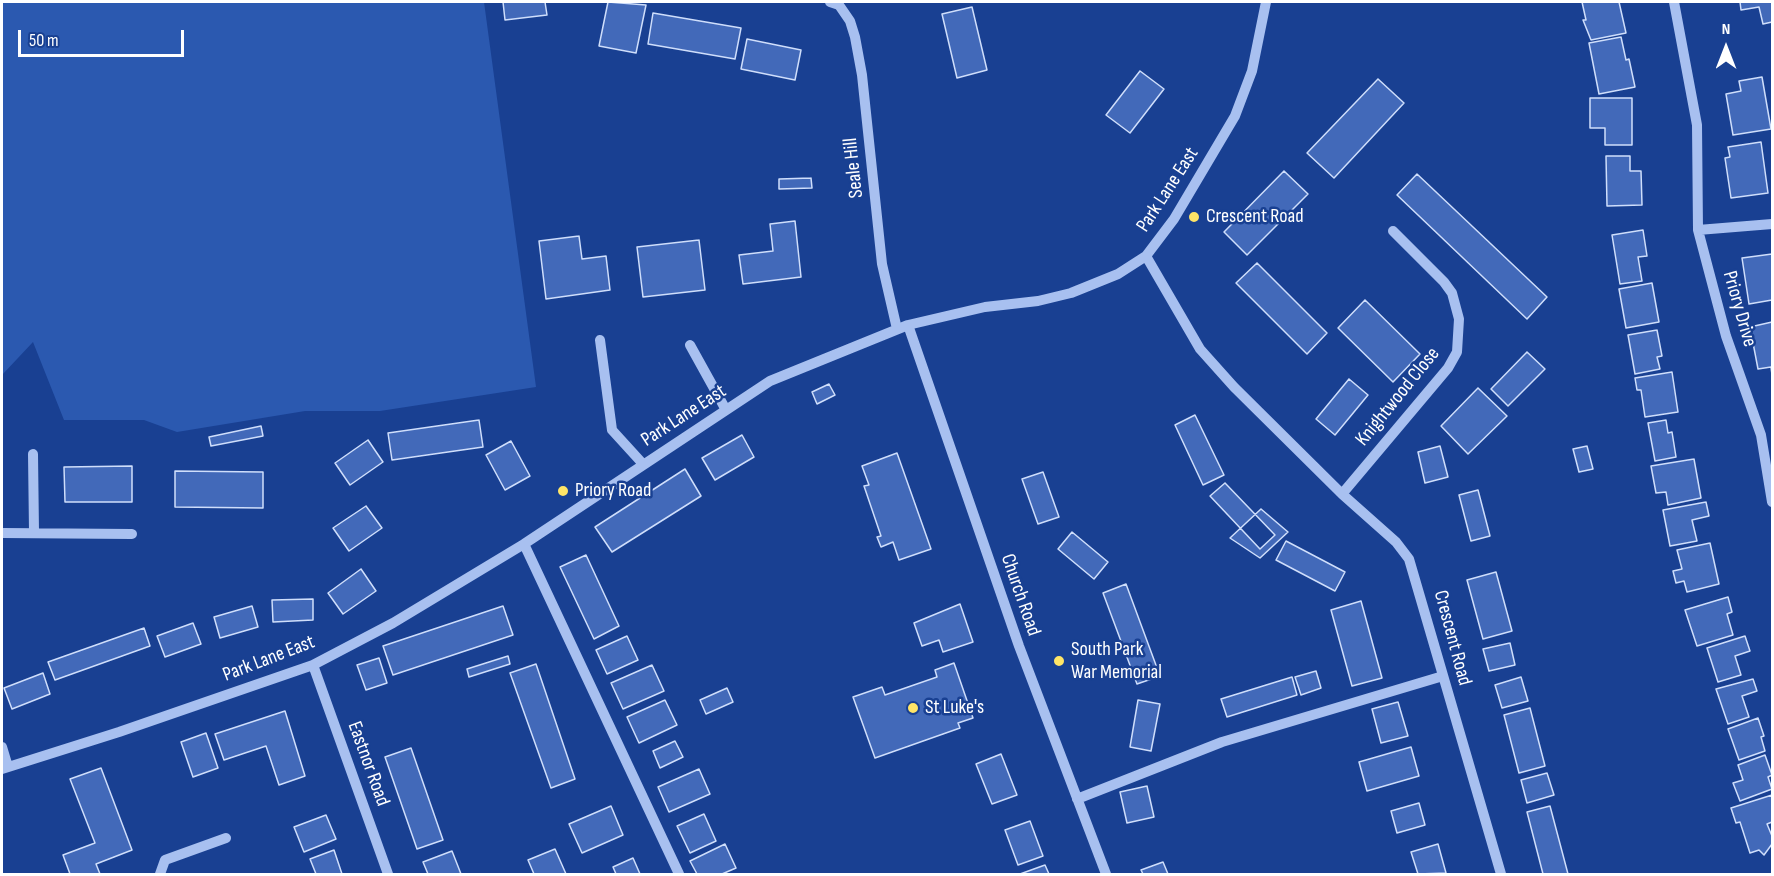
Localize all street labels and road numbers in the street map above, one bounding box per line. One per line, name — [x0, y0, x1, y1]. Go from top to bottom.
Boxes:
street label: Seale Hill — [839, 137, 869, 199]
street label: Park Lane East — [1132, 143, 1204, 237]
street label: Priory Drive — [1717, 268, 1761, 350]
street label: Knightwood Close — [1351, 343, 1445, 451]
street label: Park Lane East — [637, 380, 731, 452]
street label: Church Road — [995, 551, 1045, 639]
street label: Crescent Road — [1428, 588, 1476, 688]
street label: Park Lane East — [220, 631, 318, 687]
street label: Eastnor Road — [342, 719, 394, 809]

